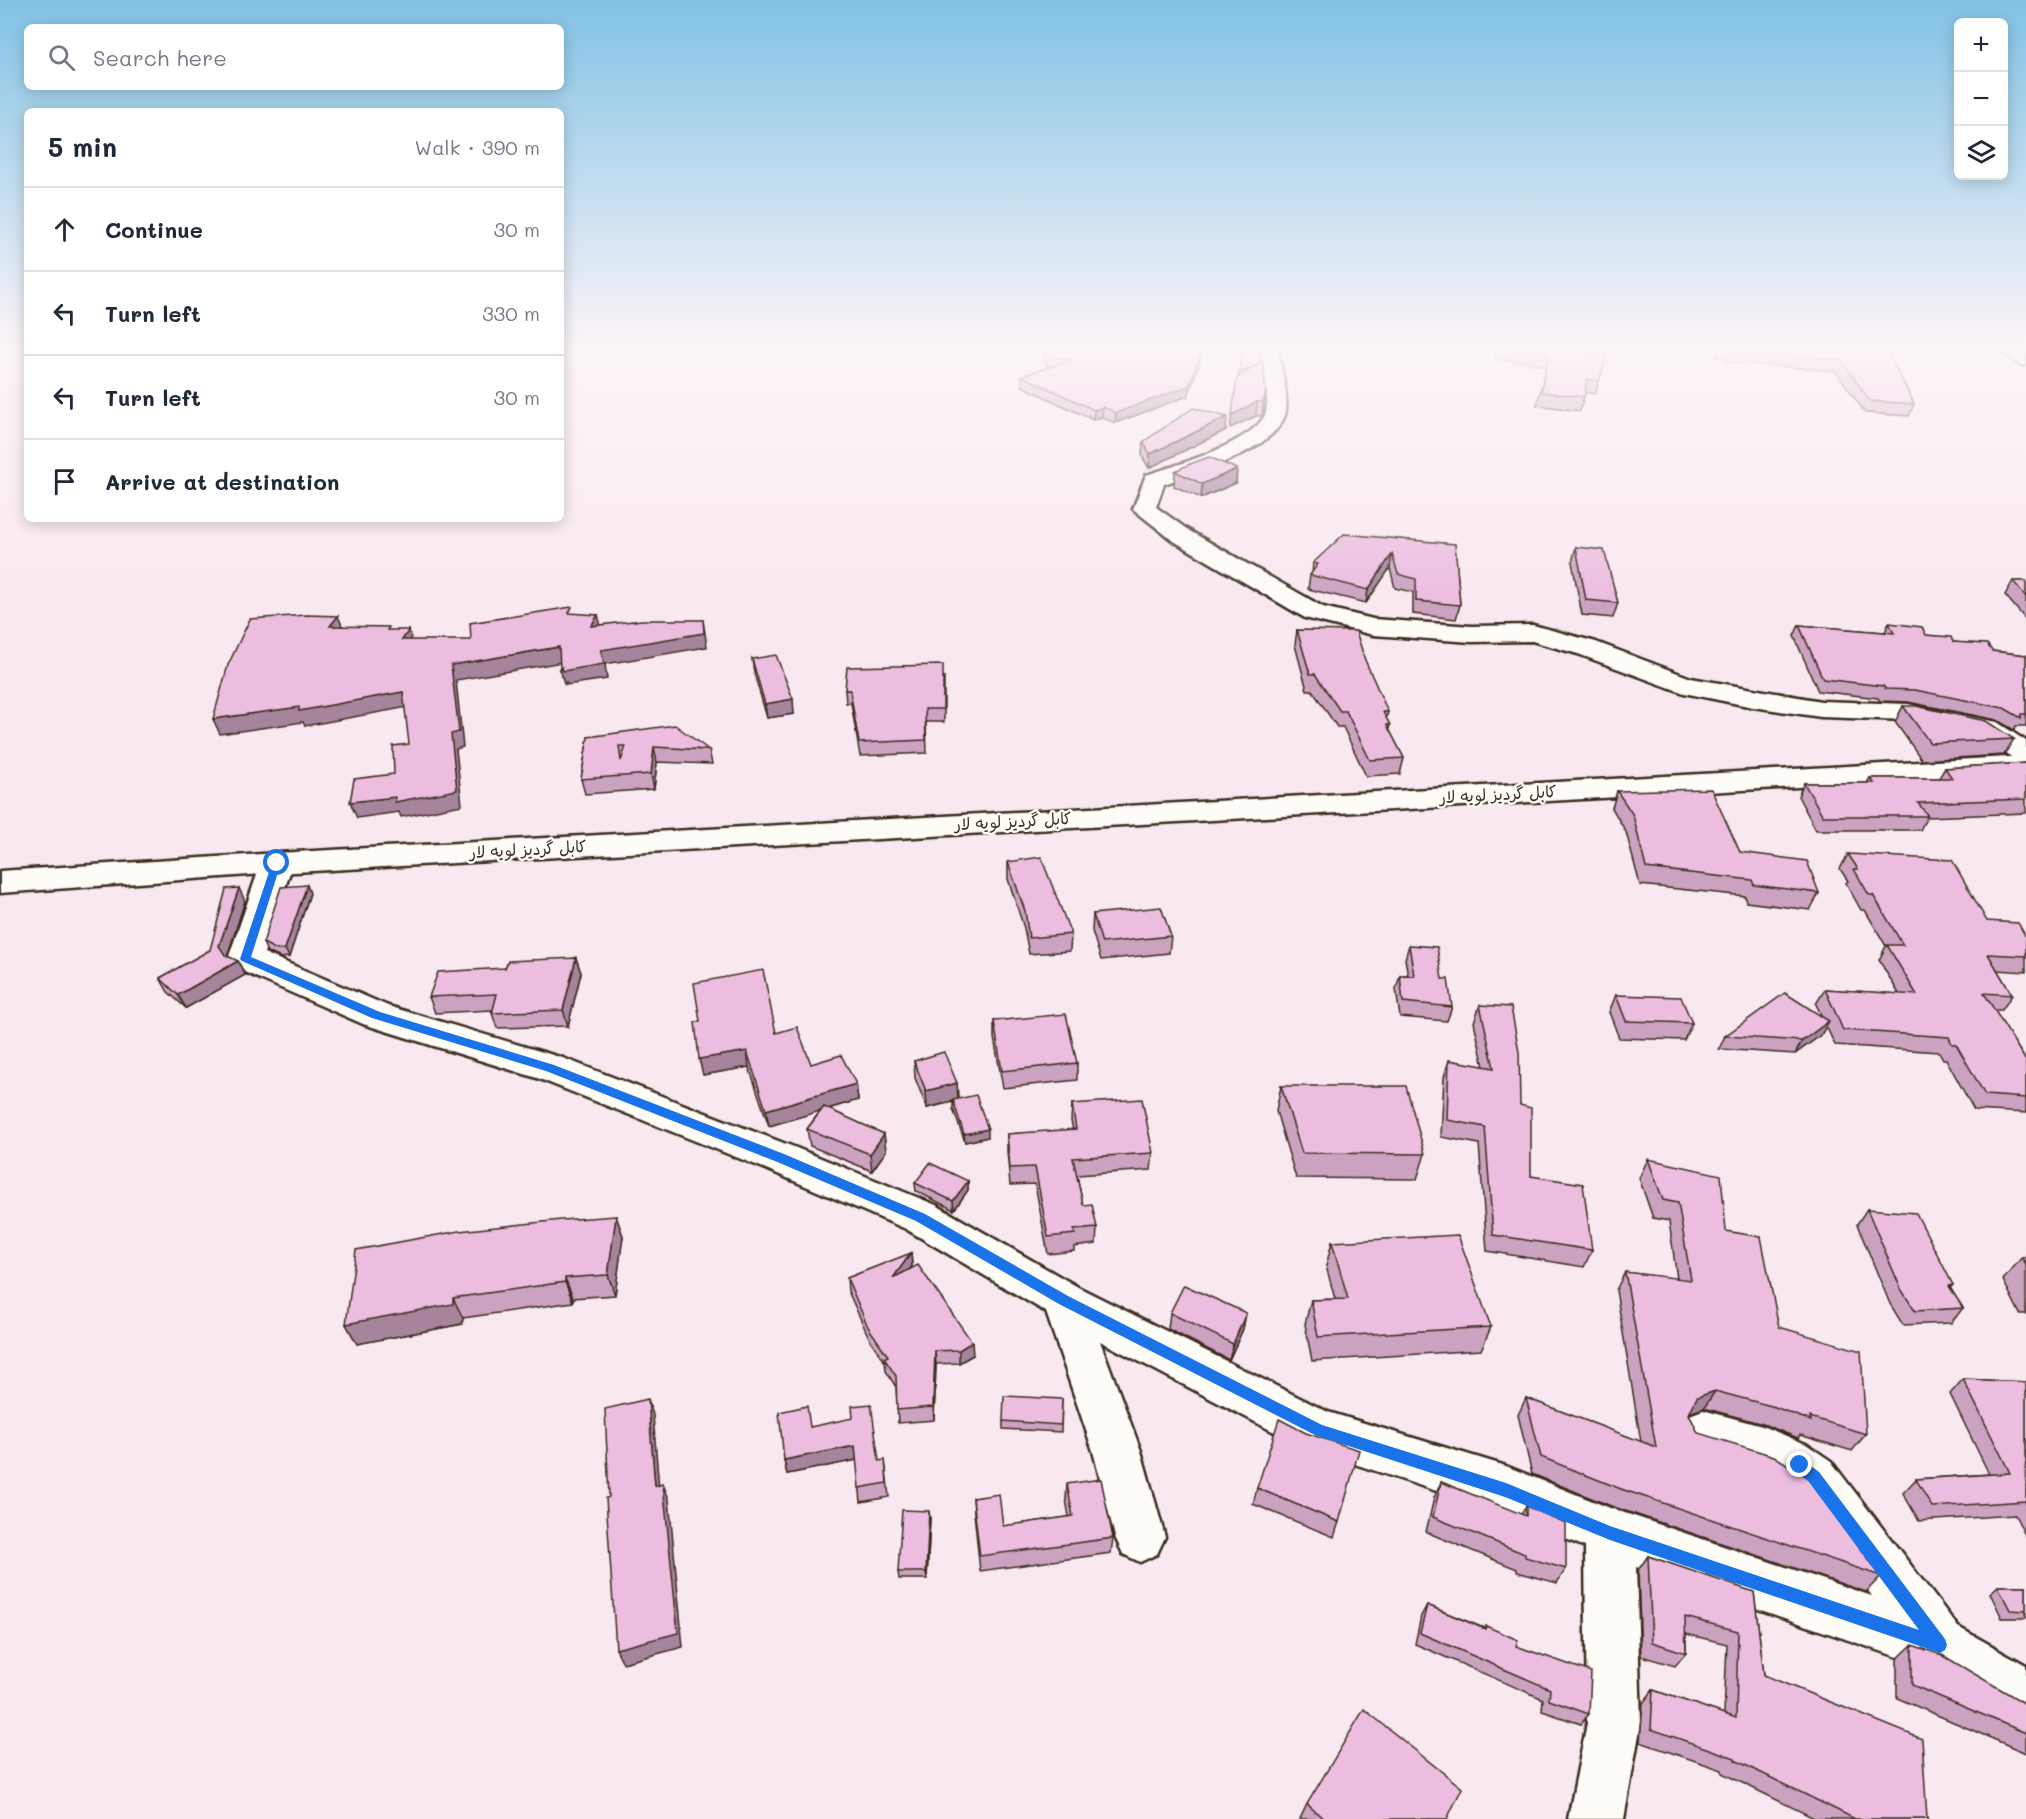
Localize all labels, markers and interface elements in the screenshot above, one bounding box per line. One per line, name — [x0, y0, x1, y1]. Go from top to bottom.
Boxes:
map controls — [1954, 18, 2008, 180]
button: + — [1954, 18, 2008, 72]
search box — [24, 24, 564, 90]
icon: search — [45, 41, 78, 74]
text: Search here — [93, 43, 227, 72]
button: − — [1954, 72, 2008, 126]
button: layers — [1954, 126, 2008, 180]
text: 5 min — [48, 130, 117, 164]
text: Walk · 390 m — [415, 134, 540, 160]
icon: ahead — [48, 213, 81, 246]
text: Continue — [105, 215, 203, 244]
text: 30 m — [494, 216, 540, 242]
icon: left — [48, 297, 81, 330]
text: Turn left — [105, 299, 201, 328]
text: 330 m — [482, 300, 540, 326]
icon: left — [48, 381, 81, 414]
text: Turn left — [105, 383, 201, 412]
text: 30 m — [494, 384, 540, 410]
icon: arrive — [48, 465, 81, 498]
text: Arrive at destination — [105, 467, 340, 496]
street label: کابل گردیز لویه لار — [1437, 780, 1557, 808]
street label: کابل گردیز لویه لار — [952, 807, 1072, 835]
street label: کابل گردیز لویه لار — [467, 835, 587, 863]
route start — [263, 849, 289, 875]
route end — [1786, 1451, 1812, 1477]

